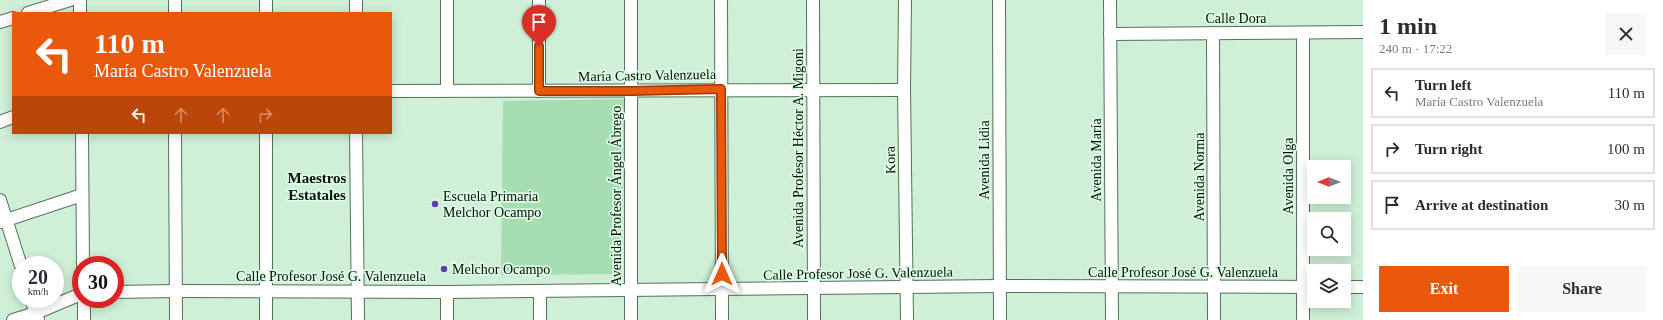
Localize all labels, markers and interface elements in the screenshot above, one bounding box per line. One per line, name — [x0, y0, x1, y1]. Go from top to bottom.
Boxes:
pin — [522, 5, 556, 46]
icon: arrive — [528, 11, 550, 33]
street label: Calle Dora — [1205, 11, 1267, 26]
text: 1 min — [1379, 13, 1437, 39]
button: close — [1605, 13, 1647, 55]
icon: left — [28, 28, 80, 80]
text: 110 m — [94, 28, 165, 59]
text: 240 m · 17:22 — [1379, 41, 1452, 56]
street label: Avenida Profesor Héctor A. Migoni — [791, 48, 806, 248]
text: María Castro Valenzuela — [94, 61, 272, 81]
street label: María Castro Valenzuela — [578, 67, 717, 84]
text: Turn left — [1415, 77, 1472, 93]
icon: left — [1381, 82, 1403, 104]
text: 110 m — [1608, 85, 1645, 101]
text: María Castro Valenzuela — [1415, 94, 1543, 109]
icon: left — [128, 104, 150, 126]
icon: ahead — [170, 104, 192, 126]
icon: ahead — [212, 104, 234, 126]
icon: right — [254, 104, 276, 126]
street label: Avenida Profesor Ángel Ábrego — [608, 106, 624, 286]
street label: Avenida María — [1089, 118, 1104, 202]
street label: Avenida Lidia — [977, 119, 992, 200]
street label: Avenida Norma — [1192, 132, 1207, 221]
street label: Avenida Olga — [1281, 137, 1296, 215]
icon: right — [1381, 138, 1403, 160]
text: Turn right — [1415, 141, 1482, 157]
text: 100 m — [1607, 141, 1645, 157]
street label: Kora — [883, 145, 898, 174]
north arrow — [1307, 160, 1351, 204]
map controls — [1307, 160, 1351, 308]
district label: Maestros Estatales — [288, 170, 347, 203]
place label: Escuela Primaria Melchor Ocampo — [443, 189, 541, 220]
icon: arrive — [1381, 194, 1403, 216]
text: Arrive at destination — [1415, 197, 1548, 213]
text: 30 m — [1615, 197, 1645, 213]
marker: Escuela Primaria Melchor Ocampo — [430, 199, 440, 209]
button: search — [1307, 212, 1351, 256]
position arrow — [701, 253, 743, 295]
speed limit sign: 30 — [72, 256, 124, 308]
place label: Melchor Ocampo — [452, 262, 550, 277]
marker: Melchor Ocampo — [439, 264, 449, 274]
street label: Calle Profesor José G. Valenzuela — [763, 264, 954, 283]
button: layers — [1307, 264, 1351, 308]
street label: Calle Profesor José G. Valenzuela — [1088, 265, 1279, 280]
text: 20 — [28, 266, 48, 288]
button: Exit — [1379, 266, 1509, 312]
button: Share — [1517, 266, 1647, 312]
street label: Calle Profesor José G. Valenzuela — [236, 269, 427, 284]
text: km/h — [28, 286, 48, 297]

